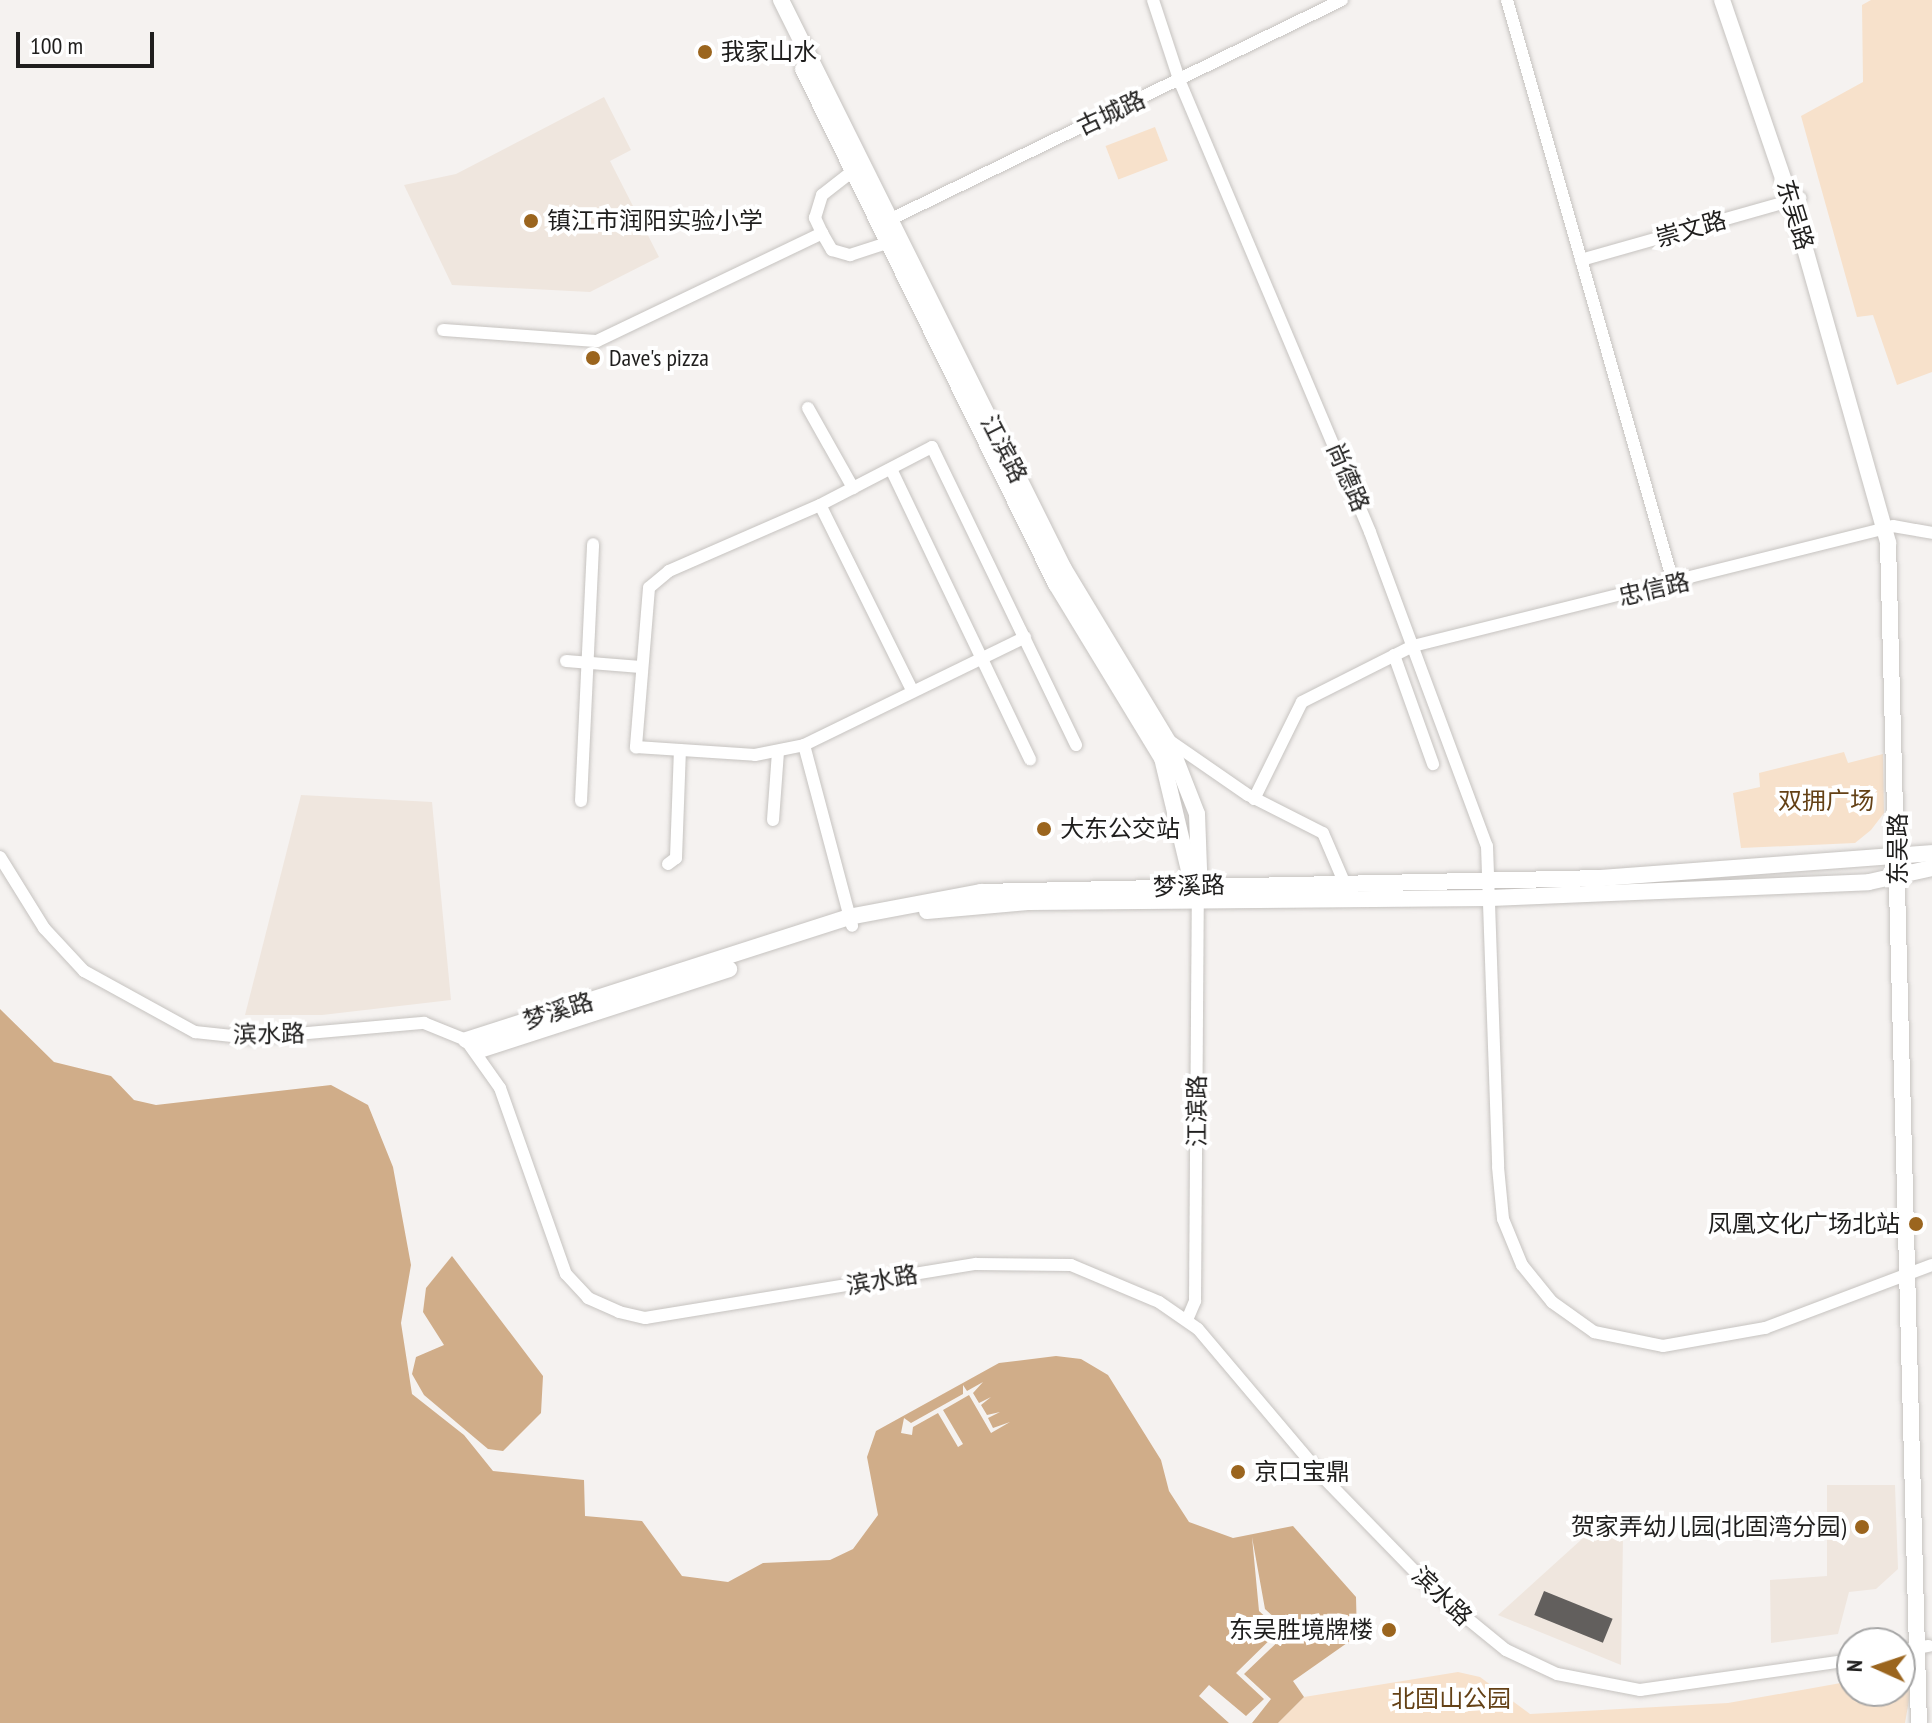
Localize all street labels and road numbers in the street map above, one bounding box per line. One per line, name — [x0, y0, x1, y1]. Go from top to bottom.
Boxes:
street label: 古城路 — [1072, 85, 1150, 141]
street label: 东吴路 — [1771, 176, 1819, 254]
street label: 崇文路 — [1652, 205, 1730, 253]
street label: 江滨路 — [975, 410, 1033, 488]
street label: 尚德路 — [1321, 438, 1375, 516]
street label: 忠信路 — [1616, 567, 1692, 611]
street label: 东吴路 — [1884, 813, 1912, 885]
street label: 梦溪路 — [1153, 870, 1225, 902]
street label: 梦溪路 — [519, 987, 597, 1035]
street label: 滨水路 — [233, 1019, 305, 1049]
street label: 江滨路 — [1183, 1075, 1211, 1147]
street label: 滨水路 — [844, 1260, 920, 1300]
street label: 滨水路 — [1406, 1561, 1478, 1631]

